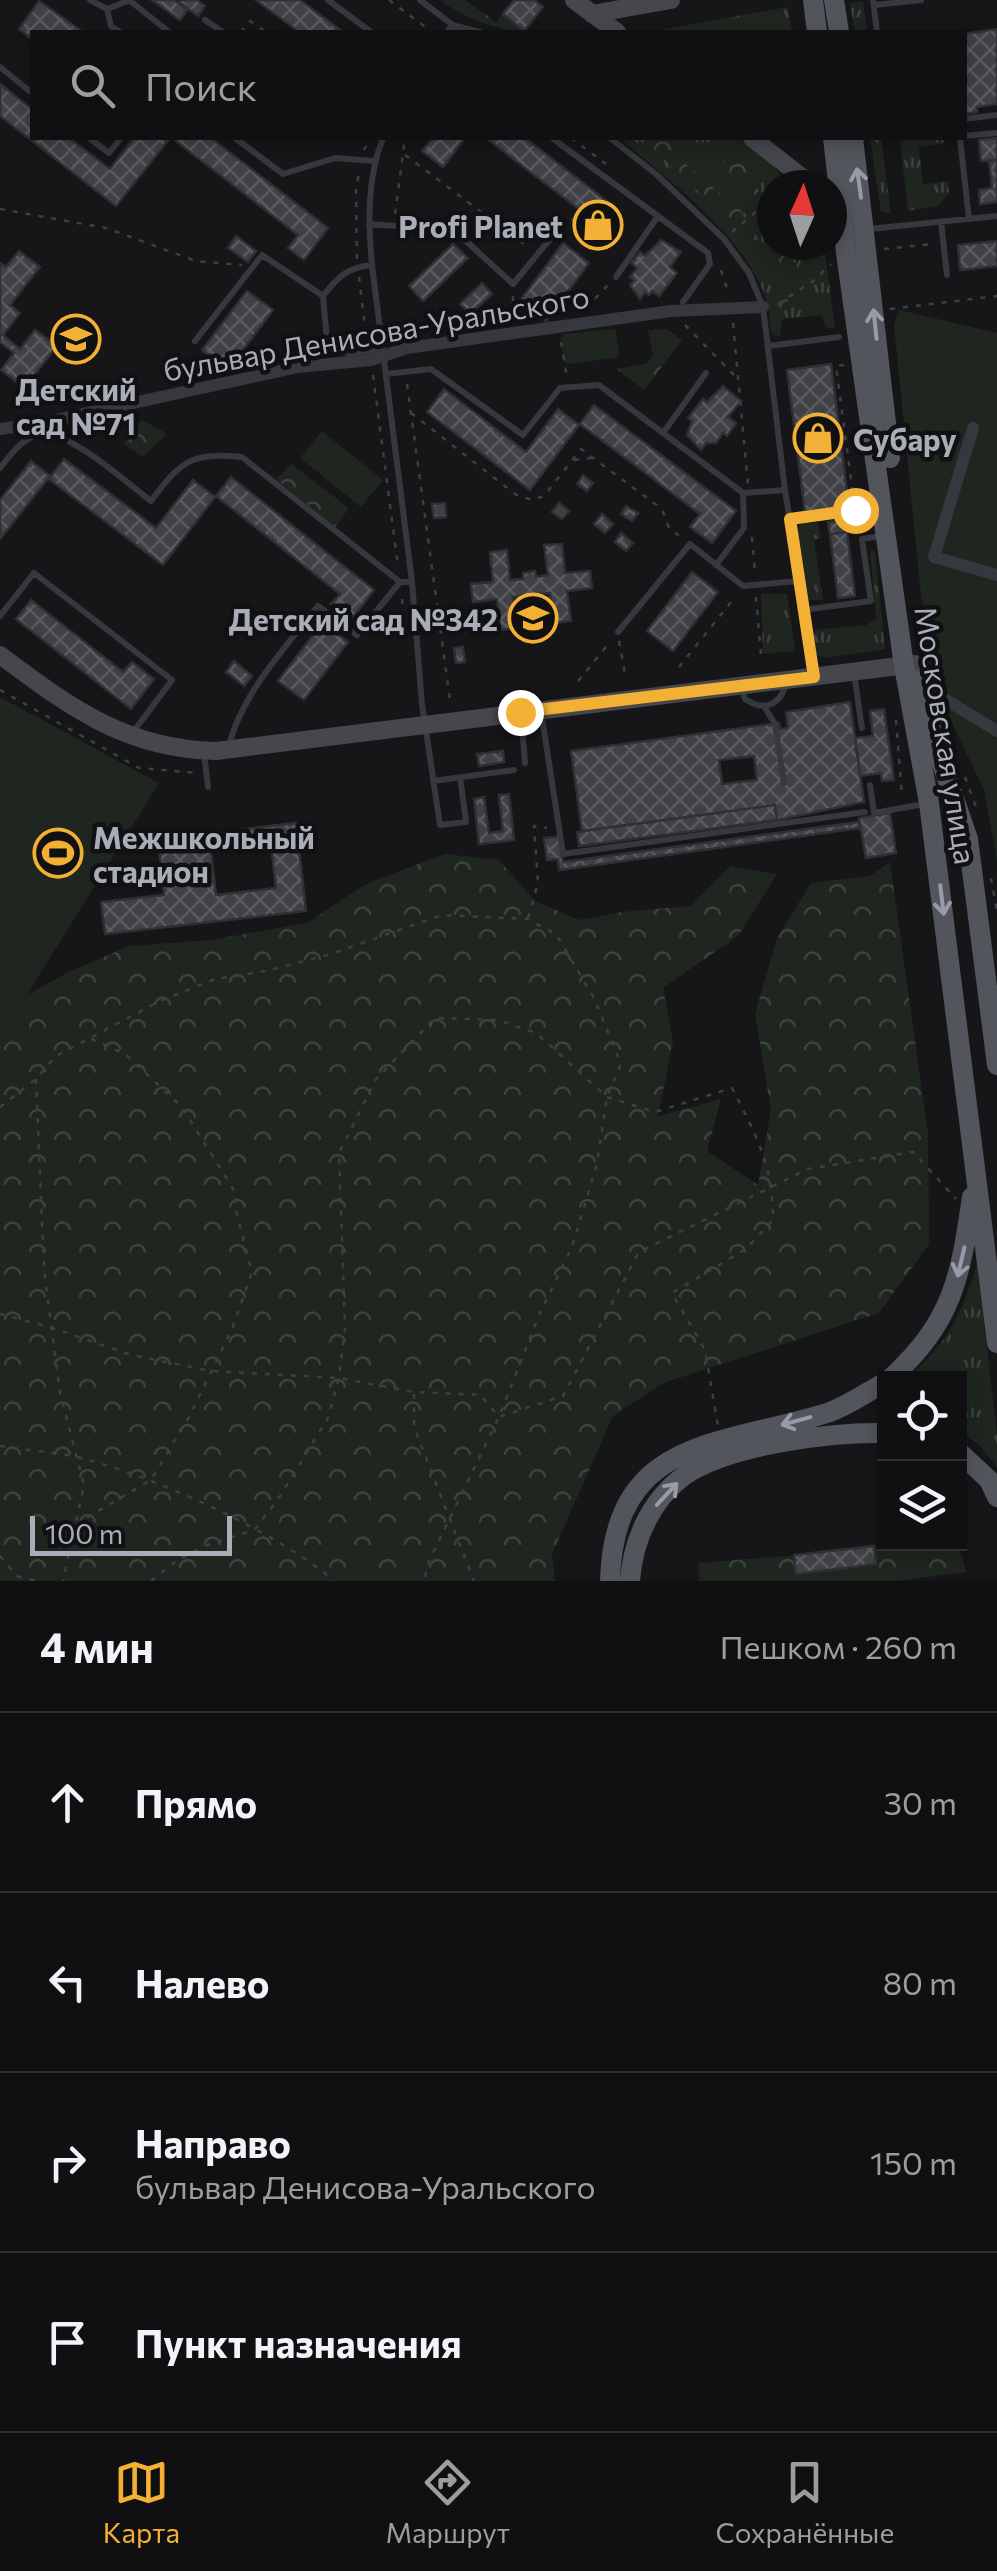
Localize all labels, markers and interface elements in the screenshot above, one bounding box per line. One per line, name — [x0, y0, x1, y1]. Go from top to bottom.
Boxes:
search box — [30, 30, 967, 140]
icon: search — [65, 58, 120, 113]
text: Поиск — [145, 62, 257, 109]
one-way arrow — [849, 168, 868, 200]
north arrow — [757, 170, 847, 260]
shop icon: Profi Planet — [572, 199, 624, 251]
place label: Profi Planet — [398, 207, 563, 244]
street label: бульвар Денисова-Уральского — [160, 276, 592, 388]
one-way arrow — [865, 309, 884, 341]
school or university icon: Детский сад №71 — [50, 313, 102, 365]
place label: Детский сад №71 — [16, 370, 136, 441]
shop icon: Субару — [792, 412, 844, 464]
place label: Субару — [853, 420, 957, 457]
route start — [833, 488, 879, 534]
school or university icon: Детский сад №342 — [507, 592, 559, 644]
place label: Детский сад №342 — [229, 600, 498, 637]
street label: Московская улица — [908, 603, 986, 867]
route end — [498, 690, 544, 736]
place label: Межшкольный стадион — [93, 818, 315, 889]
sports icon: Межшкольный стадион — [32, 827, 84, 879]
one-way arrow — [933, 883, 952, 915]
one-way arrow — [951, 1245, 969, 1277]
map controls — [877, 1371, 967, 1551]
button: locate — [877, 1371, 967, 1461]
one-way arrow — [781, 1413, 812, 1432]
button: layers — [877, 1461, 967, 1551]
one-way arrow — [655, 1483, 679, 1507]
scale bar — [30, 1511, 232, 1556]
text: 100 m — [45, 1516, 123, 1550]
text: 4 мин — [40, 1620, 154, 1672]
text: Пешком · 260 m — [720, 1626, 957, 1666]
icon: ahead — [40, 1775, 95, 1830]
text: Прямо — [135, 1779, 257, 1826]
text: 30 m — [884, 1782, 957, 1822]
icon: left — [40, 1955, 95, 2010]
text: Налево — [135, 1959, 269, 2006]
text: 80 m — [883, 1962, 957, 2002]
text: Направо — [135, 2119, 291, 2166]
icon: right — [40, 2135, 95, 2190]
text: 150 m — [870, 2142, 957, 2182]
text: бульвар Денисова-Уральского — [135, 2166, 596, 2206]
icon: arrive — [40, 2315, 95, 2370]
text: Пункт назначения — [135, 2319, 462, 2366]
tab: Карта — [103, 2455, 180, 2549]
tab: Маршрут — [386, 2455, 510, 2549]
tab: Сохранённые — [715, 2455, 894, 2549]

